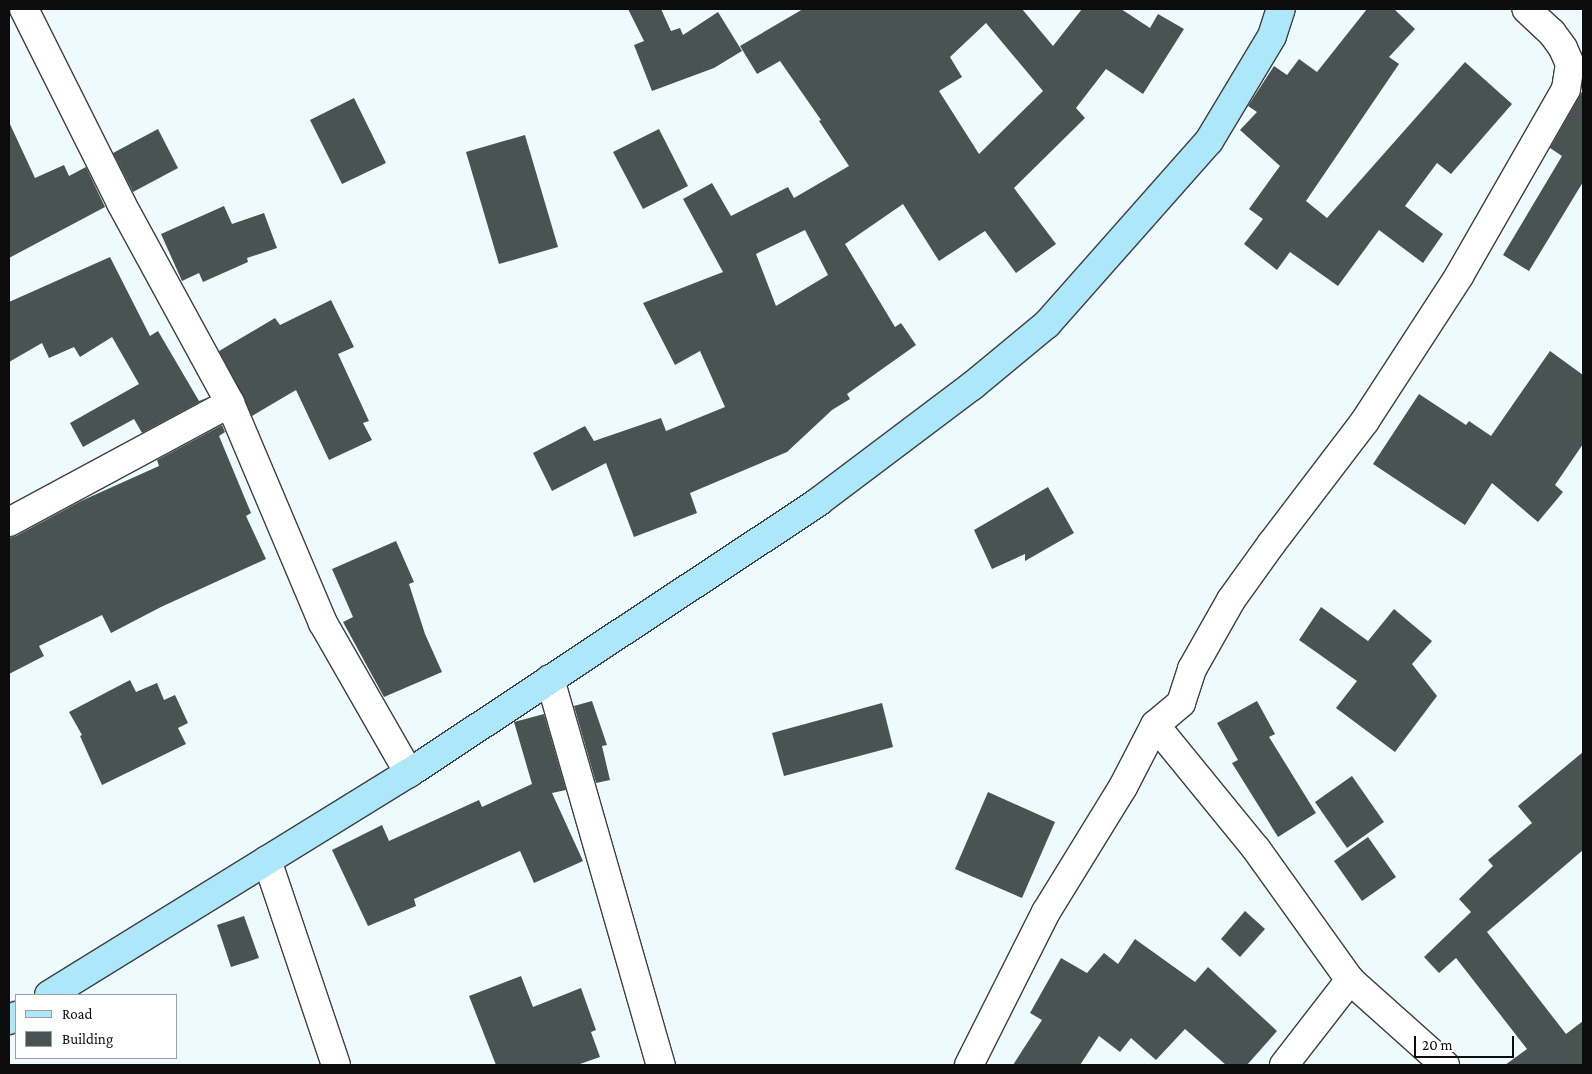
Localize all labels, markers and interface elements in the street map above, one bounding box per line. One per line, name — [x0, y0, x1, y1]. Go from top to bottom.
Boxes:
legend — [15, 994, 178, 1059]
text: Road — [62, 1006, 92, 1022]
scale bar — [1417, 1026, 1517, 1058]
text: Building — [62, 1031, 113, 1047]
text: 20 m — [1422, 1037, 1453, 1053]

